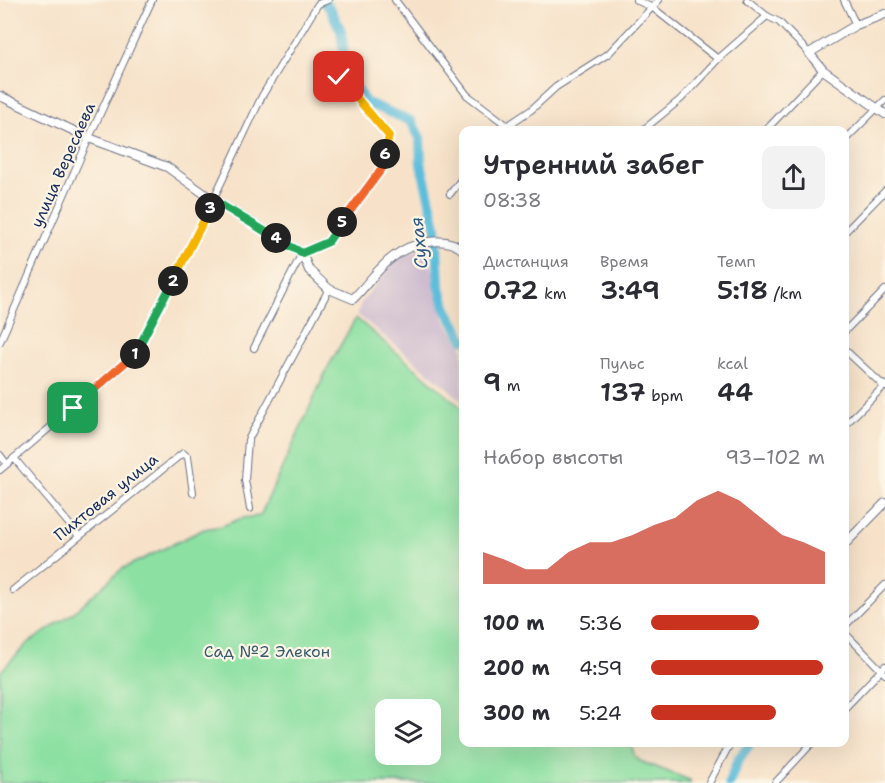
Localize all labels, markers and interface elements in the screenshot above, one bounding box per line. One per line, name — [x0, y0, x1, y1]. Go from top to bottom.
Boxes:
pin — [313, 51, 364, 102]
icon: check — [322, 60, 355, 93]
street label: улица Вересаева — [26, 99, 100, 231]
pin: 6 — [370, 139, 400, 169]
text: 6 — [379, 143, 391, 164]
text: Утренний забег — [483, 146, 704, 183]
button: share — [762, 146, 825, 209]
text: 08:38 — [483, 187, 542, 213]
pin: 3 — [195, 193, 225, 223]
text: 3 — [204, 197, 216, 218]
pin: 5 — [327, 207, 357, 237]
text: 5 — [337, 211, 347, 232]
water label: Сухая — [404, 216, 434, 270]
pin: 4 — [261, 223, 291, 253]
text: 4 — [270, 227, 282, 248]
text: Дистанция — [483, 251, 569, 272]
text: Время — [600, 251, 649, 272]
text: Темп — [717, 251, 756, 272]
pin: 2 — [158, 266, 188, 296]
text: 2 — [167, 270, 179, 291]
text: 0.72 — [483, 272, 539, 307]
text: 3:49 — [600, 272, 660, 307]
text: 5:18 — [717, 272, 768, 307]
text: km — [539, 283, 567, 304]
text: /km — [768, 283, 802, 304]
pin: 1 — [120, 339, 150, 369]
text: 1 — [131, 343, 139, 364]
text: Пульс — [600, 353, 645, 374]
text: kcal — [717, 353, 748, 374]
text: 9 — [483, 364, 501, 399]
text: 137 — [600, 374, 646, 409]
text: 44 — [717, 374, 753, 409]
text: m — [501, 375, 520, 396]
pin — [47, 382, 98, 433]
text: bpm — [646, 385, 683, 406]
icon: arrive — [56, 391, 89, 424]
text: Набор высоты — [483, 444, 623, 470]
text: 93–102 m — [725, 444, 825, 470]
street label: Пихтовая улица — [50, 449, 162, 545]
text: 100 m — [483, 610, 545, 636]
text: 5:36 — [579, 610, 622, 636]
park label: Сад №2 Элекон — [204, 641, 330, 662]
text: 200 m — [483, 655, 550, 681]
text: 4:59 — [579, 655, 623, 681]
map controls — [375, 699, 441, 765]
button: layers — [375, 699, 441, 765]
text: 300 m — [483, 700, 550, 726]
text: 5:24 — [579, 700, 622, 726]

